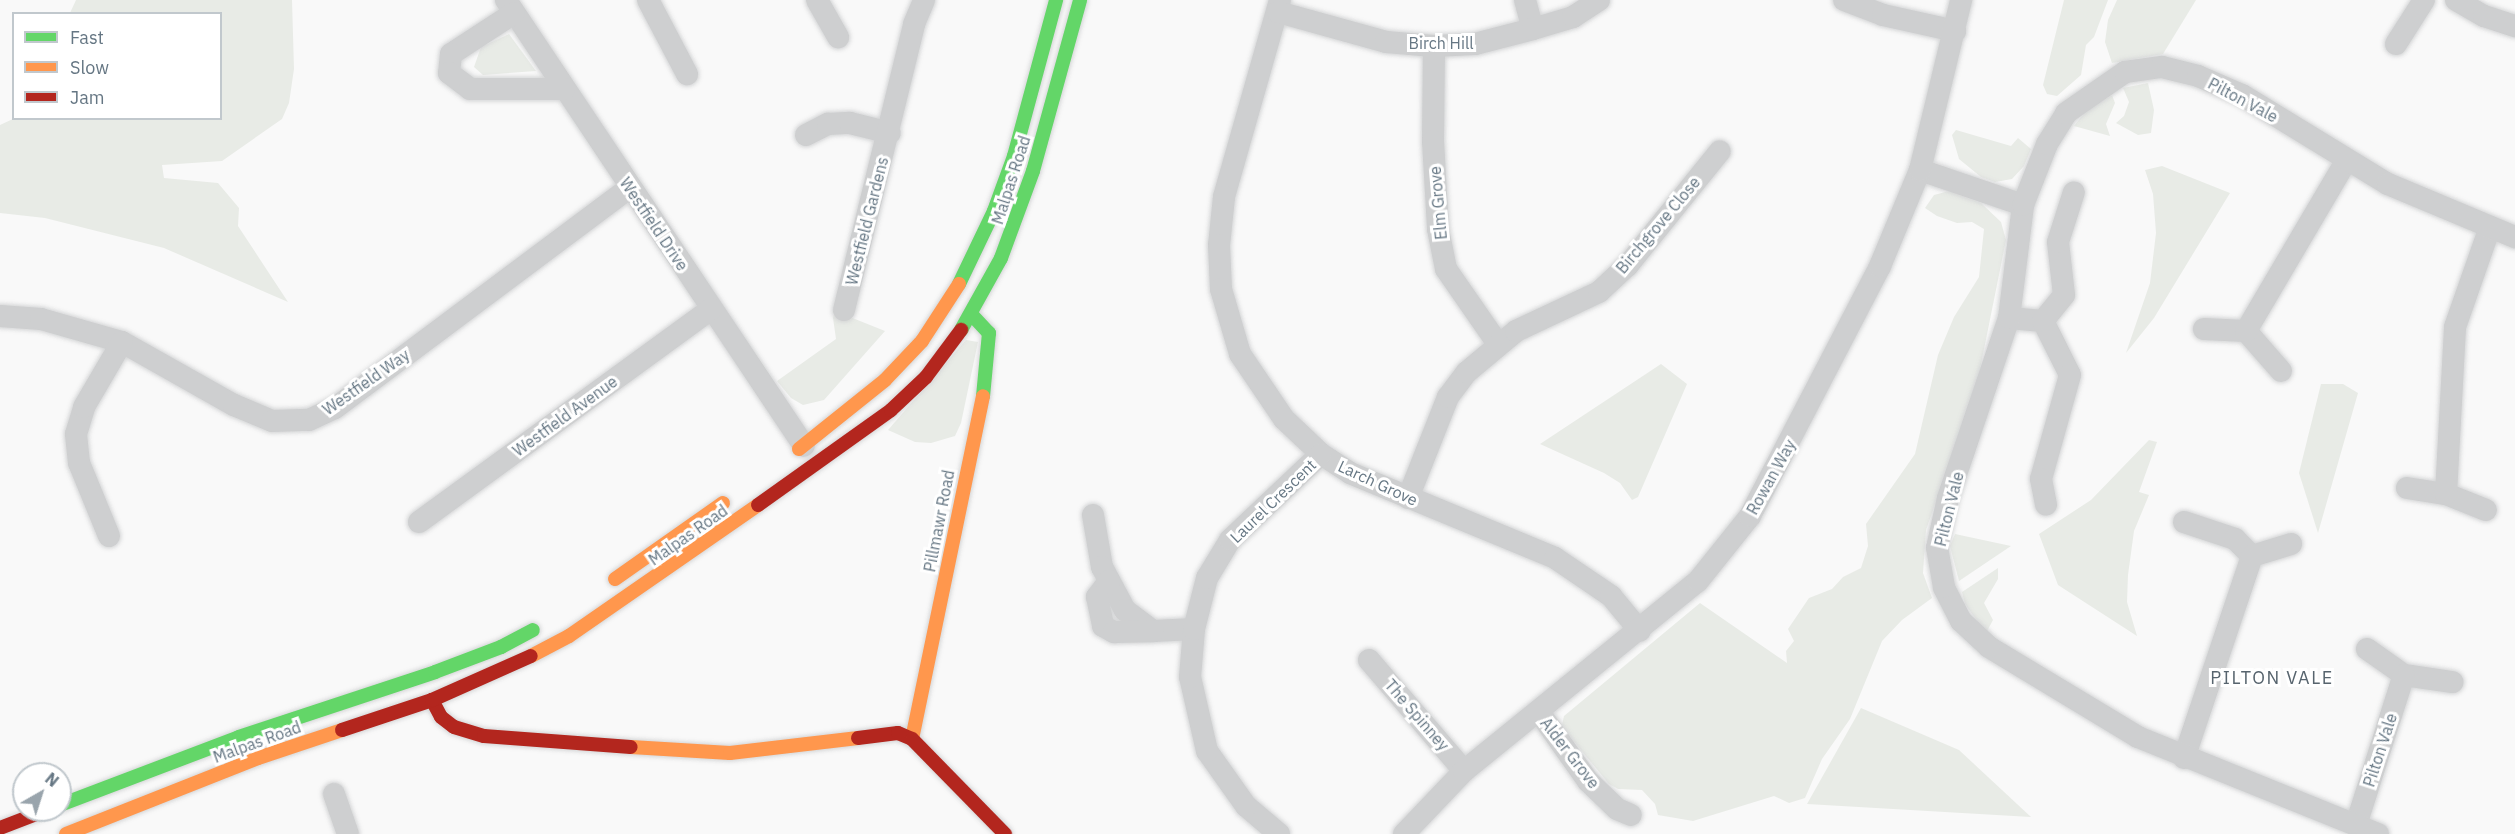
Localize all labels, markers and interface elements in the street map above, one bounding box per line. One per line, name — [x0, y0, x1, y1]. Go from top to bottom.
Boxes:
legend — [12, 12, 222, 120]
text: Fast — [70, 26, 104, 49]
street label: Birch Hill — [1408, 33, 1474, 53]
text: Slow — [70, 56, 109, 79]
street label: Pilton Vale — [2205, 74, 2281, 126]
text: Jam — [70, 86, 105, 109]
street label: Malpas Road — [988, 133, 1034, 227]
street label: Westfield Gardens — [842, 155, 892, 287]
street label: Elm Grove — [1425, 165, 1451, 241]
street label: Birchgrove Close — [1612, 173, 1704, 277]
street label: Westfield Drive — [616, 174, 692, 274]
street label: Westfield Way — [319, 345, 413, 419]
street label: Westfield Avenue — [509, 372, 621, 460]
street label: Rowan Way — [1742, 436, 1800, 518]
street label: Laurel Crescent — [1226, 455, 1320, 547]
street label: Larch Grove — [1335, 456, 1421, 510]
street label: Pillmawr Road — [920, 468, 958, 574]
street label: Pilton Vale — [1930, 470, 1968, 548]
street label: Malpas Road — [645, 501, 731, 569]
district label: PILTON VALE — [2210, 667, 2334, 689]
street label: The Spinney — [1381, 675, 1453, 755]
street label: Pilton Vale — [2359, 711, 2401, 789]
street label: Alder Grove — [1536, 714, 1604, 792]
street label: Malpas Road — [210, 717, 304, 767]
north arrow — [12, 762, 72, 822]
text: N — [41, 768, 63, 791]

